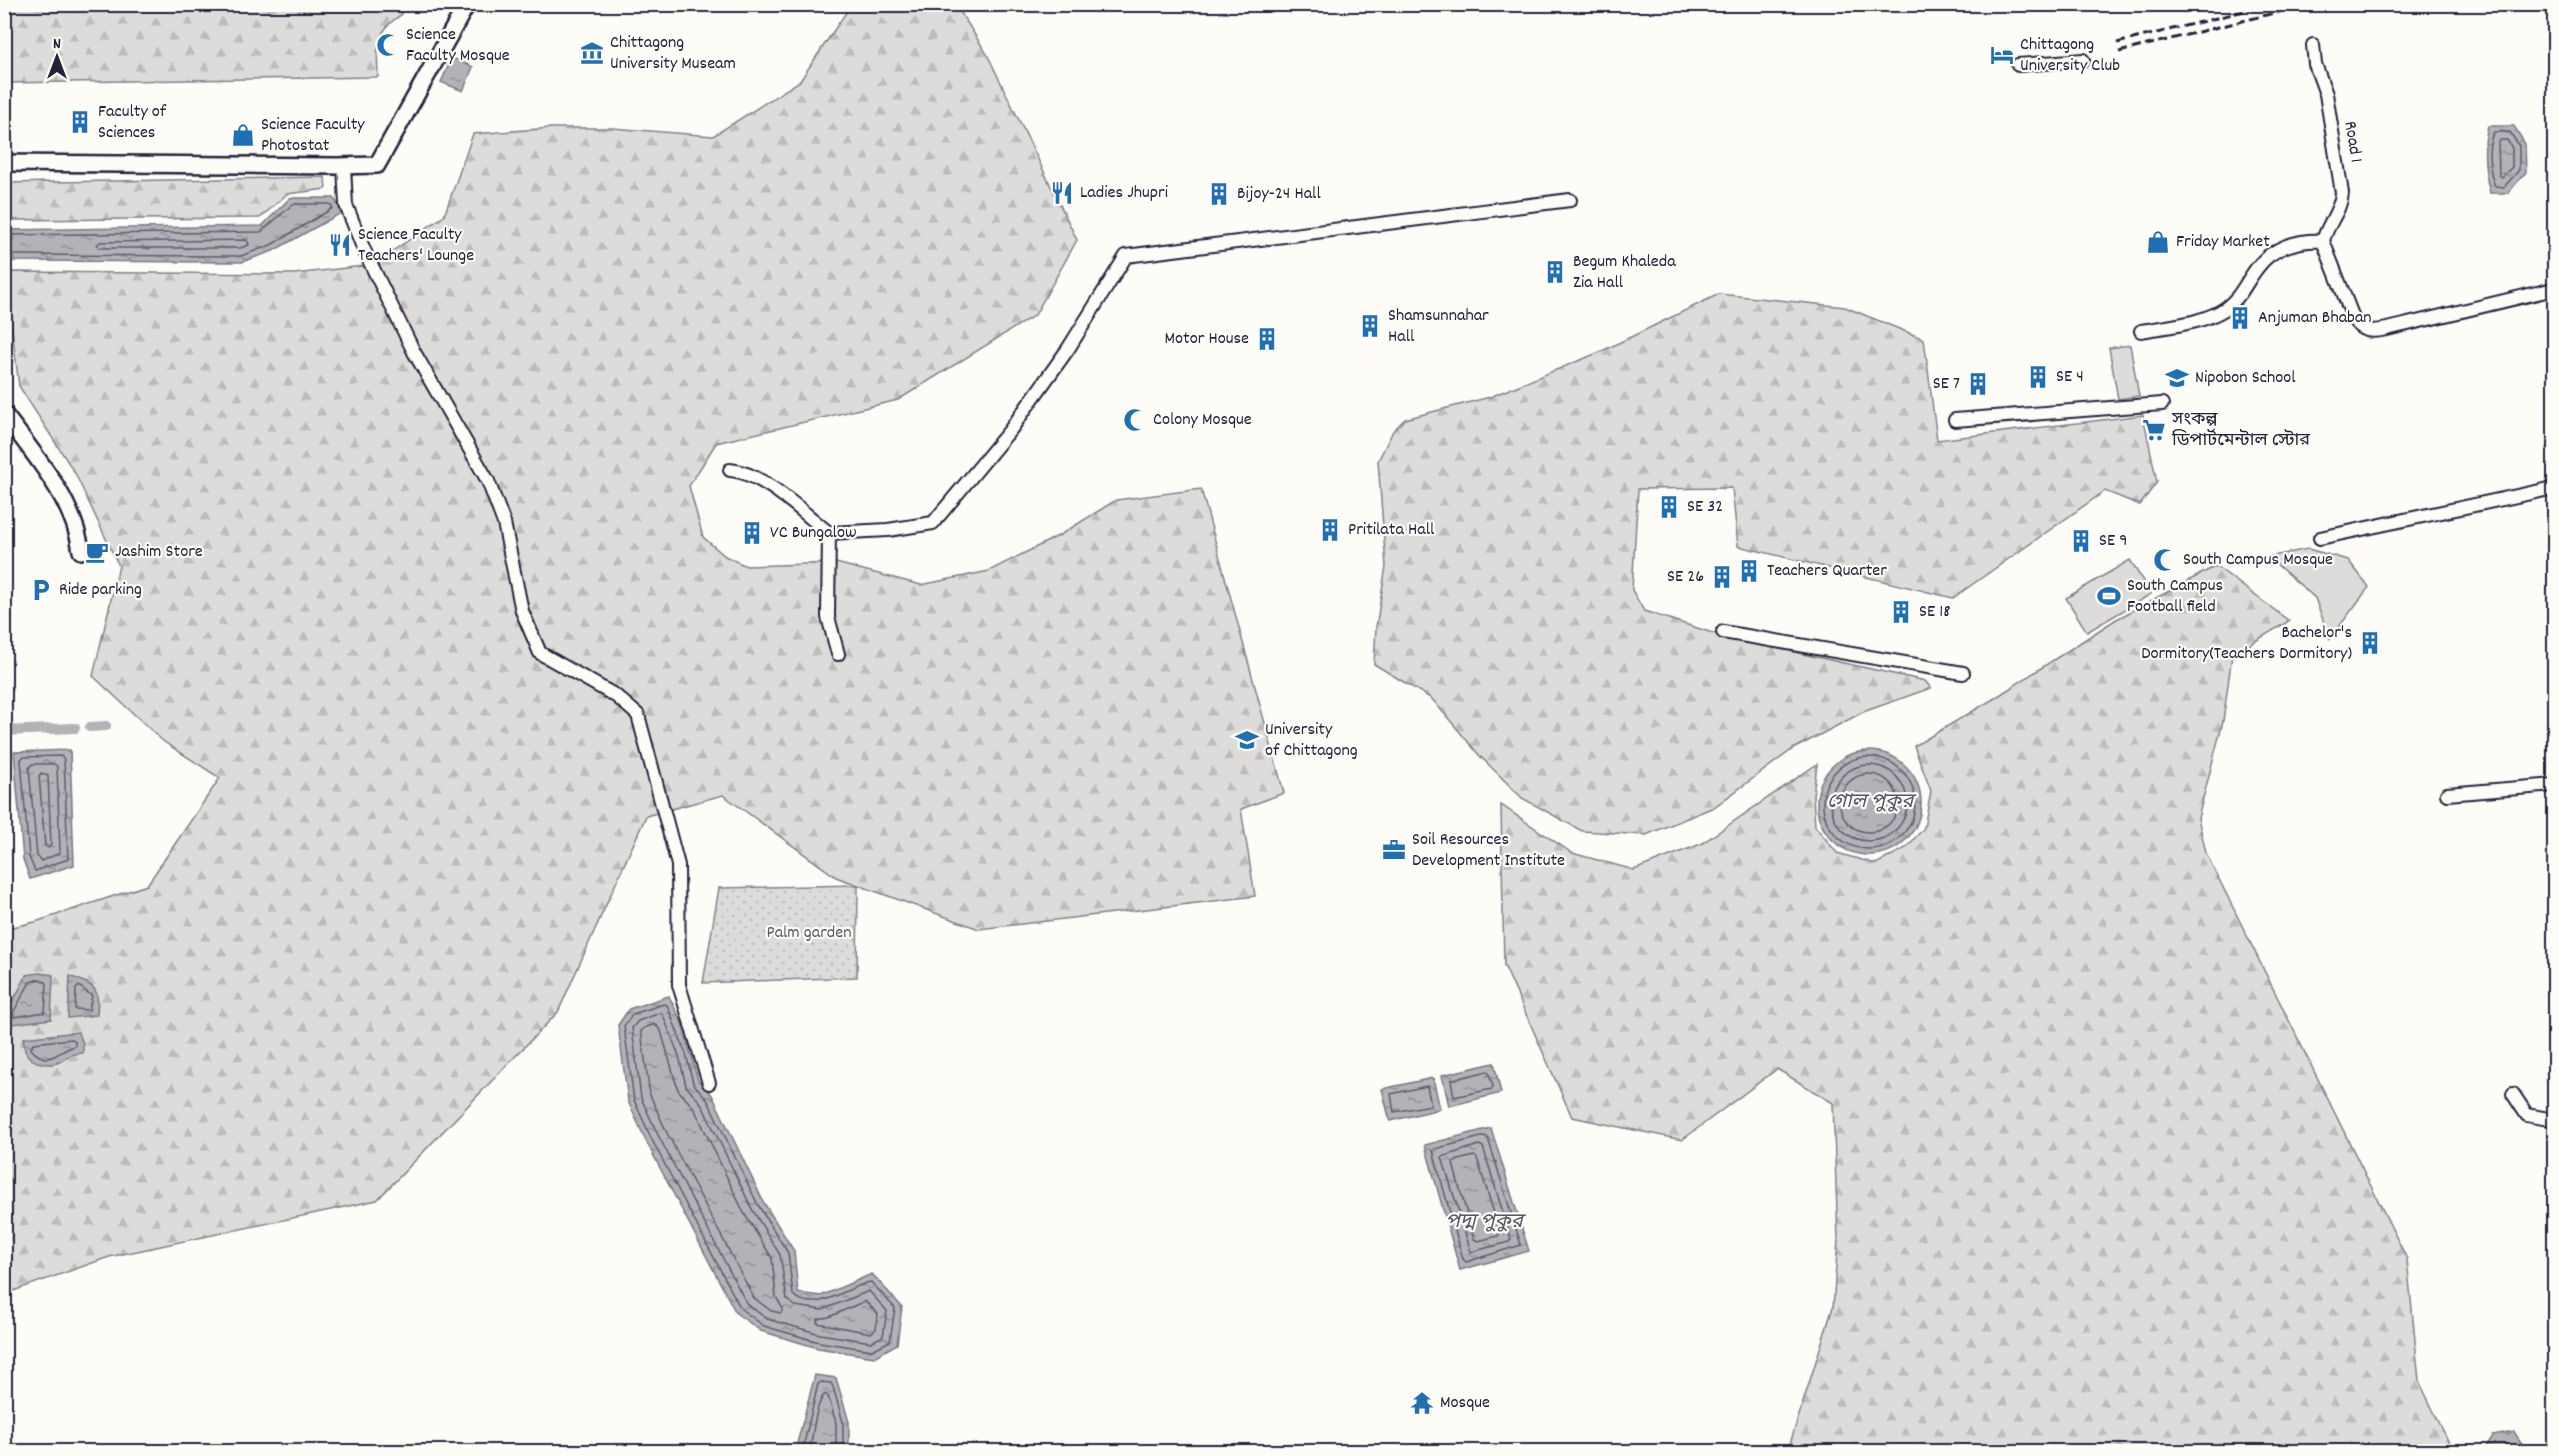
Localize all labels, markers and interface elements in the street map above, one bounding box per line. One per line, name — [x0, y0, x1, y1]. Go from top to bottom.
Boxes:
place label: Science Faculty Mosque — [406, 23, 510, 69]
north arrow — [27, 27, 87, 87]
place label: Chittagong University Museam — [610, 31, 736, 77]
mosque icon: Science Faculty Mosque — [375, 32, 401, 58]
text: N — [53, 33, 61, 56]
place label: Chittagong University Club — [2020, 33, 2120, 79]
museum icon: Chittagong University Museam — [579, 40, 605, 66]
hotel icon: Chittagong University Club — [1989, 42, 2015, 68]
place label: Faculty of Sciences — [98, 100, 167, 146]
building icon: Faculty of Sciences — [67, 109, 93, 135]
place label: Science Faculty Photostat — [261, 113, 365, 159]
street label: Road 1 — [2336, 119, 2368, 165]
shop icon: Science Faculty Photostat — [230, 122, 256, 148]
restaurant icon: Ladies Jhupri — [1049, 180, 1075, 206]
place label: Ladies Jhupri — [1080, 181, 1168, 206]
building icon: Bijoy-24 Hall — [1206, 181, 1232, 207]
place label: Bijoy-24 Hall — [1237, 182, 1321, 207]
place label: Science Faculty Teachers' Lounge — [358, 223, 474, 269]
shop icon: Friday Market — [2145, 229, 2171, 255]
place label: Friday Market — [2176, 230, 2270, 255]
restaurant icon: Science Faculty Teachers' Lounge — [327, 232, 353, 258]
place label: Begum Khaleda Zia Hall — [1573, 250, 1676, 296]
building icon: Begum Khaleda Zia Hall — [1542, 259, 1568, 285]
place label: Shamsunnahar Hall — [1388, 304, 1489, 350]
building icon: Anjuman Bhaban — [2227, 305, 2253, 331]
place label: Anjuman Bhaban — [2258, 306, 2372, 331]
building icon: Shamsunnahar Hall — [1357, 313, 1383, 339]
building icon: Motor House — [1254, 326, 1280, 352]
place label: Motor House — [1165, 327, 1249, 352]
building icon: SE 4 — [2025, 364, 2051, 390]
place label: SE 4 — [2056, 365, 2084, 390]
school or university icon: Nipobon School — [2164, 365, 2190, 391]
place label: Nipobon School — [2195, 366, 2296, 391]
building icon: SE 7 — [1965, 371, 1991, 397]
place label: SE 7 — [1933, 372, 1960, 397]
mosque icon: Colony Mosque — [1122, 407, 1148, 433]
place label: Colony Mosque — [1153, 408, 1252, 433]
place label: সংকল্প ডিপার্টমেন্টাল স্টোর — [2171, 408, 2310, 454]
supermarket icon: সংকল্প ডিপার্টমেন্টাল স্টোর — [2141, 417, 2167, 443]
building icon: SE 32 — [1656, 494, 1682, 520]
place label: SE 32 — [1687, 495, 1723, 520]
building icon: Pritilata Hall — [1317, 517, 1343, 543]
place label: Pritilata Hall — [1348, 518, 1435, 543]
building icon: VC Bungalow — [739, 520, 765, 546]
place label: VC Bungalow — [770, 521, 857, 546]
building icon: SE 9 — [2068, 528, 2094, 554]
place label: SE 9 — [2099, 529, 2127, 554]
cafe icon: Jashim Store — [84, 539, 110, 565]
place label: Jashim Store — [115, 540, 203, 565]
mosque icon: South Campus Mosque — [2152, 547, 2178, 573]
place label: South Campus Mosque — [2183, 548, 2333, 573]
building icon: Teachers Quarter — [1736, 558, 1762, 584]
place label: Teachers Quarter — [1767, 559, 1887, 584]
building icon: SE 26 — [1709, 564, 1735, 590]
place label: SE 26 — [1667, 565, 1704, 590]
place label: South Campus Football field — [2127, 574, 2223, 620]
parking icon: Ride parking — [28, 577, 54, 603]
place label: Ride parking — [59, 578, 142, 603]
sports icon: South Campus Football field — [2096, 583, 2122, 609]
building icon: SE 18 — [1888, 599, 1914, 625]
place label: SE 18 — [1919, 600, 1950, 625]
place label: Bachelor's Dormitory(Teachers Dormitory) — [2141, 621, 2352, 667]
building icon: Bachelor's Dormitory(Teachers Dormitory) — [2357, 630, 2383, 656]
place label: University of Chittagong — [1265, 718, 1358, 764]
school or university icon: University of Chittagong — [1234, 727, 1260, 753]
water label: গোল পুকুর — [1827, 789, 1917, 817]
place label: Soil Resources Development Institute — [1412, 828, 1565, 874]
office icon: Soil Resources Development Institute — [1381, 837, 1407, 863]
park label: Palm garden — [766, 921, 852, 946]
water label: পদ্ম পুকুর — [1445, 1209, 1527, 1237]
temple icon: Mosque — [1409, 1390, 1435, 1416]
place label: Mosque — [1440, 1391, 1490, 1416]

